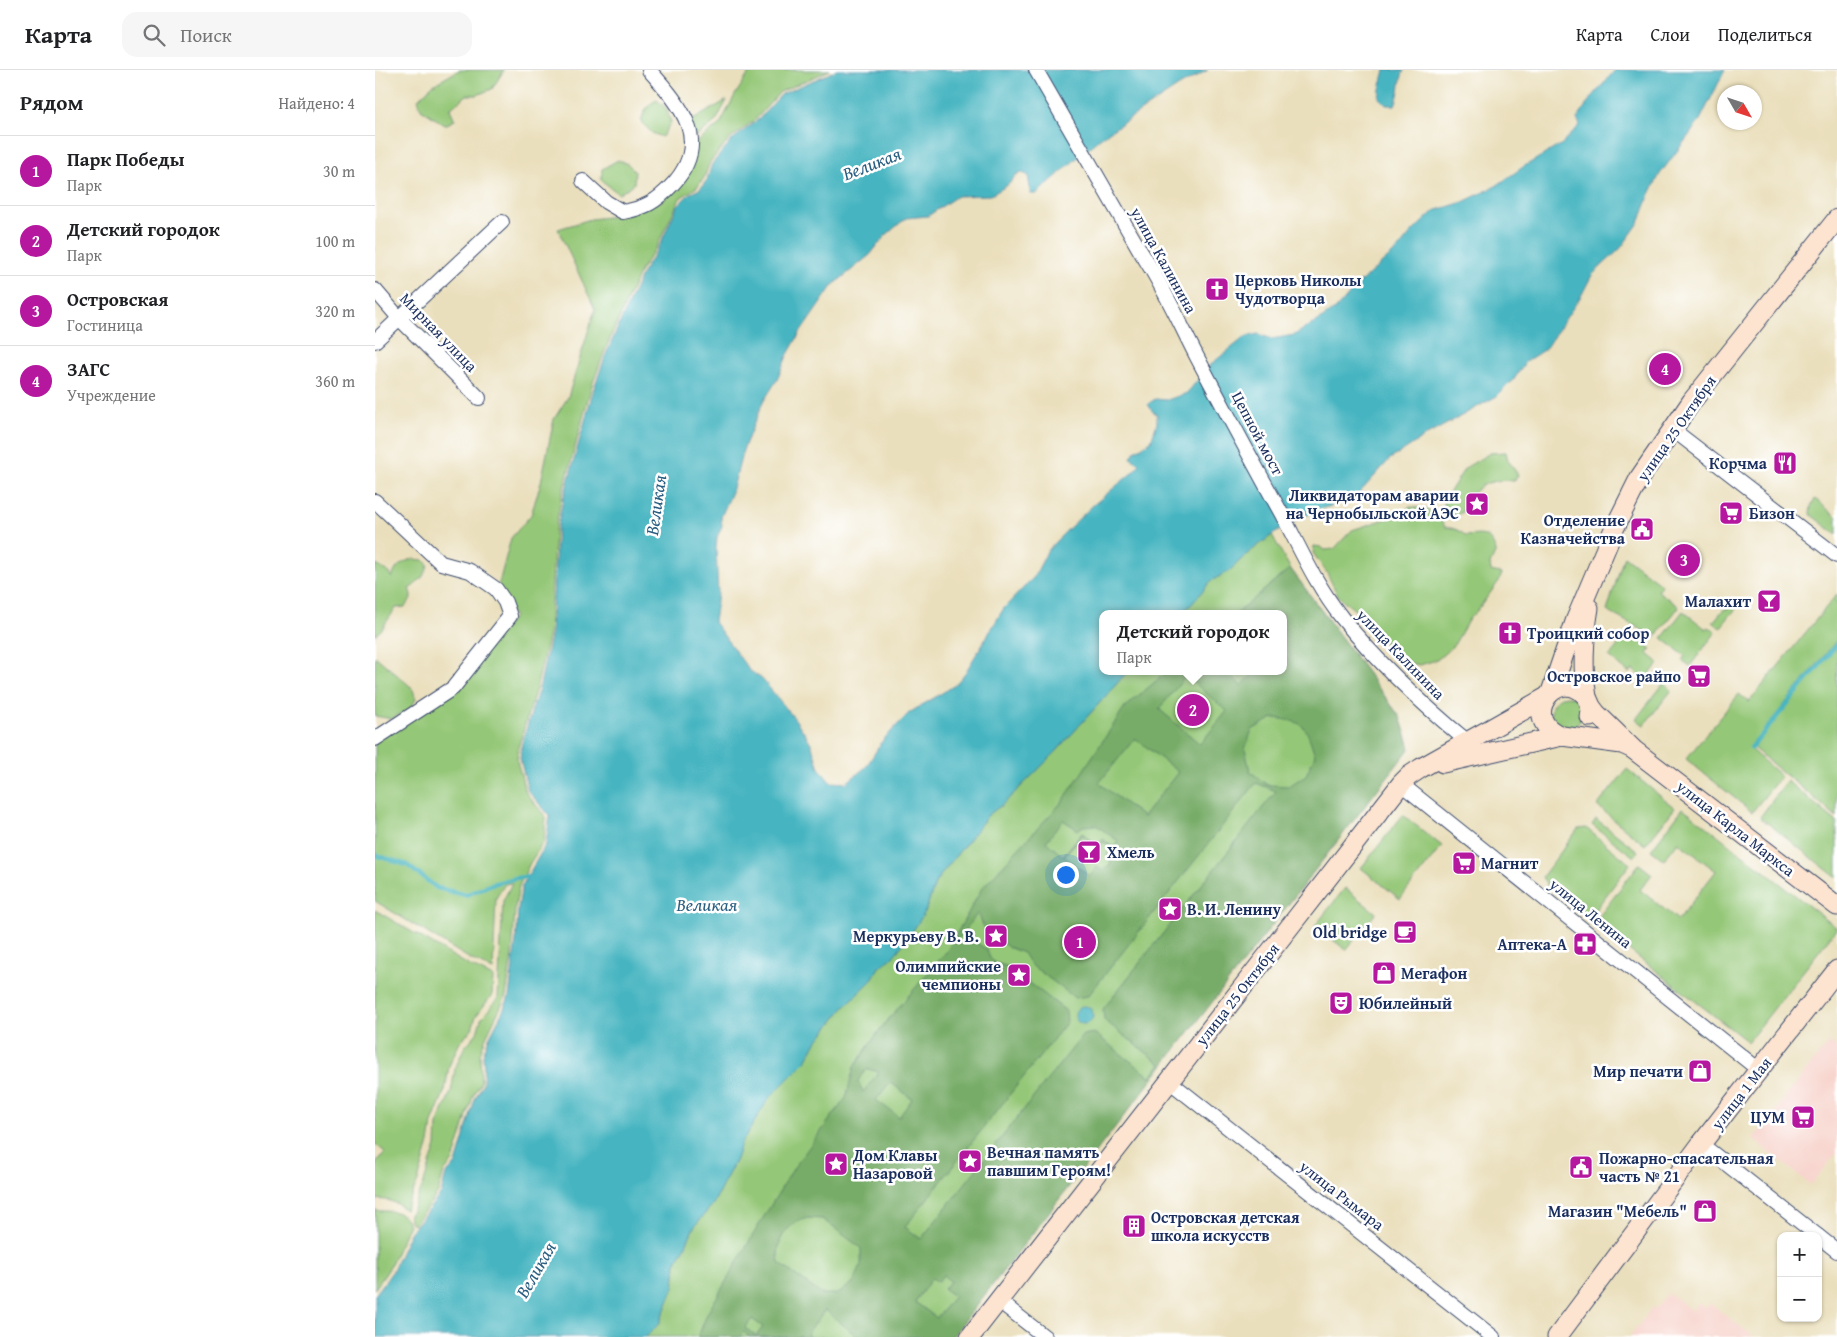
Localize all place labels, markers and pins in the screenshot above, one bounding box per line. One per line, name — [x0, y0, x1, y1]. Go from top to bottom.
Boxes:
place label: Церковь Николы Чудотворца — [1235, 268, 1362, 310]
church icon: Церковь Николы Чудотворца — [1204, 276, 1230, 302]
pin: 4 — [1649, 350, 1681, 388]
restaurant icon: Корчма — [1772, 450, 1798, 476]
place label: Корчма — [1709, 451, 1768, 475]
place label: Ликвидаторам аварии на Чернобыльской АЭС — [1286, 483, 1459, 525]
place icon: Ликвидаторам аварии на Чернобыльской АЭС — [1464, 491, 1490, 517]
supermarket icon: Бизон — [1718, 500, 1744, 526]
place label: Бизон — [1749, 501, 1795, 525]
place label: Отделение Казначейства — [1521, 508, 1626, 550]
public building icon: Отделение Казначейства — [1629, 516, 1655, 542]
pin: 3 — [1668, 541, 1700, 579]
bar icon: Малахит — [1756, 588, 1782, 614]
place label: Малахит — [1685, 589, 1751, 613]
church icon: Троицкий собор — [1497, 620, 1523, 646]
place label: Троицкий собор — [1527, 621, 1649, 645]
supermarket icon: Островское райпо — [1686, 663, 1712, 689]
place label: Островское райпо — [1547, 664, 1681, 688]
pin: 2 — [1177, 691, 1209, 729]
bar icon: Хмель — [1076, 839, 1102, 865]
place label: Хмель — [1107, 840, 1155, 864]
supermarket icon: Магнит — [1451, 850, 1477, 876]
place label: Магнит — [1481, 851, 1539, 875]
place icon: В. И. Ленину — [1157, 896, 1183, 922]
place label: В. И. Ленину — [1187, 897, 1281, 921]
cafe icon: Old bridge — [1392, 919, 1418, 945]
place label: Old bridge — [1313, 920, 1387, 944]
place icon: Меркурьеву В. В. — [983, 923, 1009, 949]
pin: 1 — [1064, 923, 1096, 961]
place label: Меркурьеву В. В. — [853, 924, 979, 948]
pharmacy icon: Аптека-А — [1572, 931, 1598, 957]
place label: Аптека-А — [1497, 932, 1568, 956]
place label: Олимпийские чемпионы — [895, 954, 1002, 996]
shop icon: Мегафон — [1371, 960, 1397, 986]
place label: Мегафон — [1401, 961, 1467, 985]
place icon: Олимпийские чемпионы — [1006, 962, 1032, 988]
theatre icon: Юбилейный — [1328, 990, 1354, 1016]
place label: Юбилейный — [1359, 991, 1452, 1015]
shop icon: Мир печати — [1687, 1058, 1713, 1084]
place label: Мир печати — [1593, 1059, 1683, 1083]
supermarket icon: ЦУМ — [1790, 1104, 1816, 1130]
place label: ЦУМ — [1751, 1105, 1785, 1129]
place label: Вечная память павшим Героям! — [987, 1140, 1111, 1182]
place label: Дом Клавы Назаровой — [852, 1143, 938, 1185]
place label: Пожарно-спасательная часть № 21 — [1599, 1146, 1774, 1188]
place icon: Вечная память павшим Героям! — [957, 1148, 983, 1174]
place icon: Дом Клавы Назаровой — [823, 1151, 849, 1177]
public building icon: Пожарно-спасательная часть № 21 — [1568, 1154, 1594, 1180]
shop icon: Магазин "Мебель" — [1692, 1198, 1718, 1224]
place label: Магазин "Мебель" — [1548, 1199, 1687, 1223]
place label: Островская детская школа искусств — [1151, 1205, 1300, 1247]
building icon: Островская детская школа искусств — [1121, 1213, 1147, 1239]

